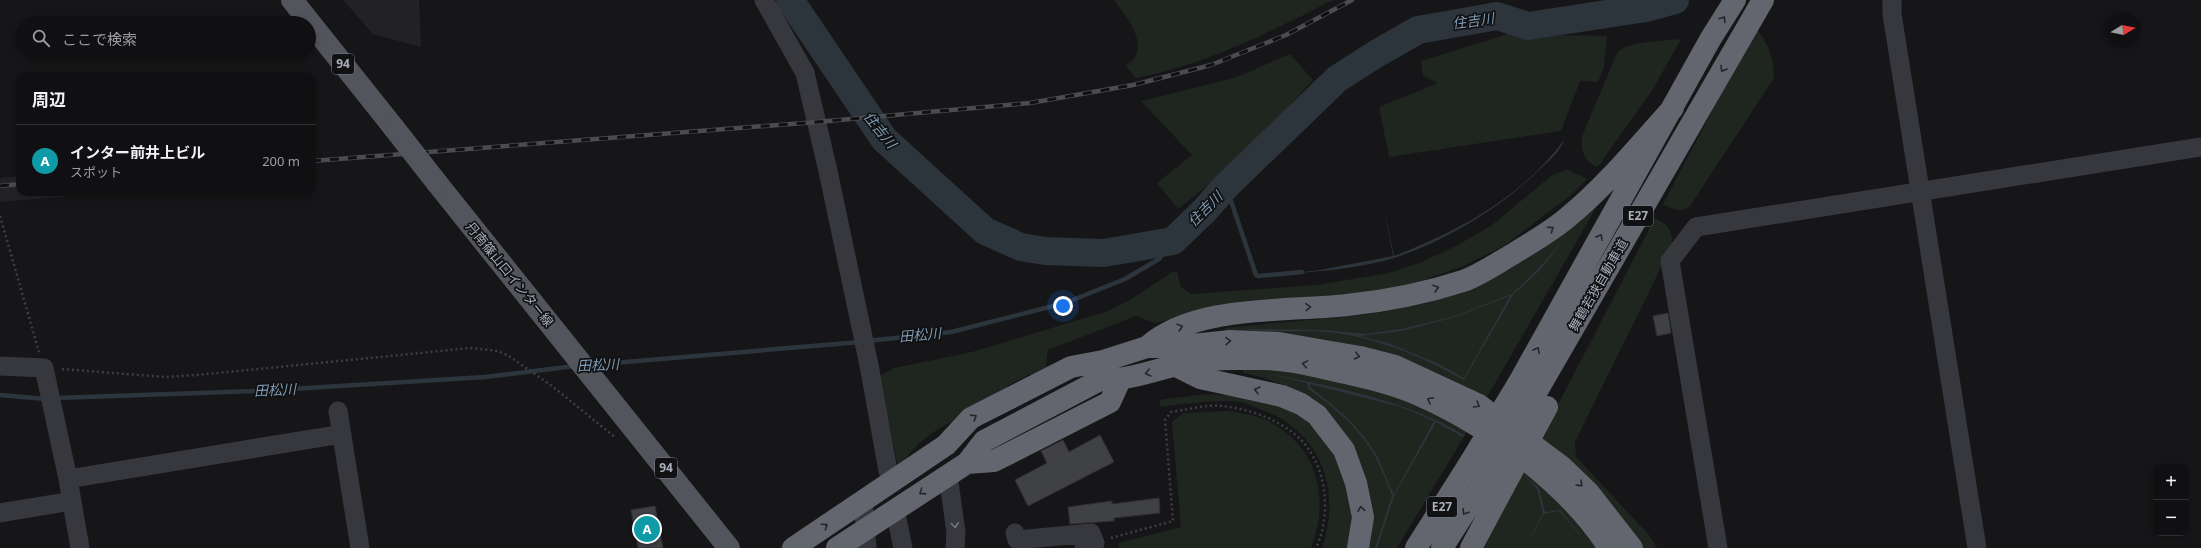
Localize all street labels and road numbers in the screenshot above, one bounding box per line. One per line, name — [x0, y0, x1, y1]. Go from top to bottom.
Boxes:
road number: 94 — [332, 54, 354, 74]
road number: E27 — [1623, 206, 1653, 226]
street label: 丹南篠山口インター線 — [462, 218, 558, 330]
street label: 舞鶴若狭自動車道 — [1564, 235, 1632, 335]
road number: 94 — [655, 458, 677, 478]
road number: E27 — [1427, 497, 1457, 517]

